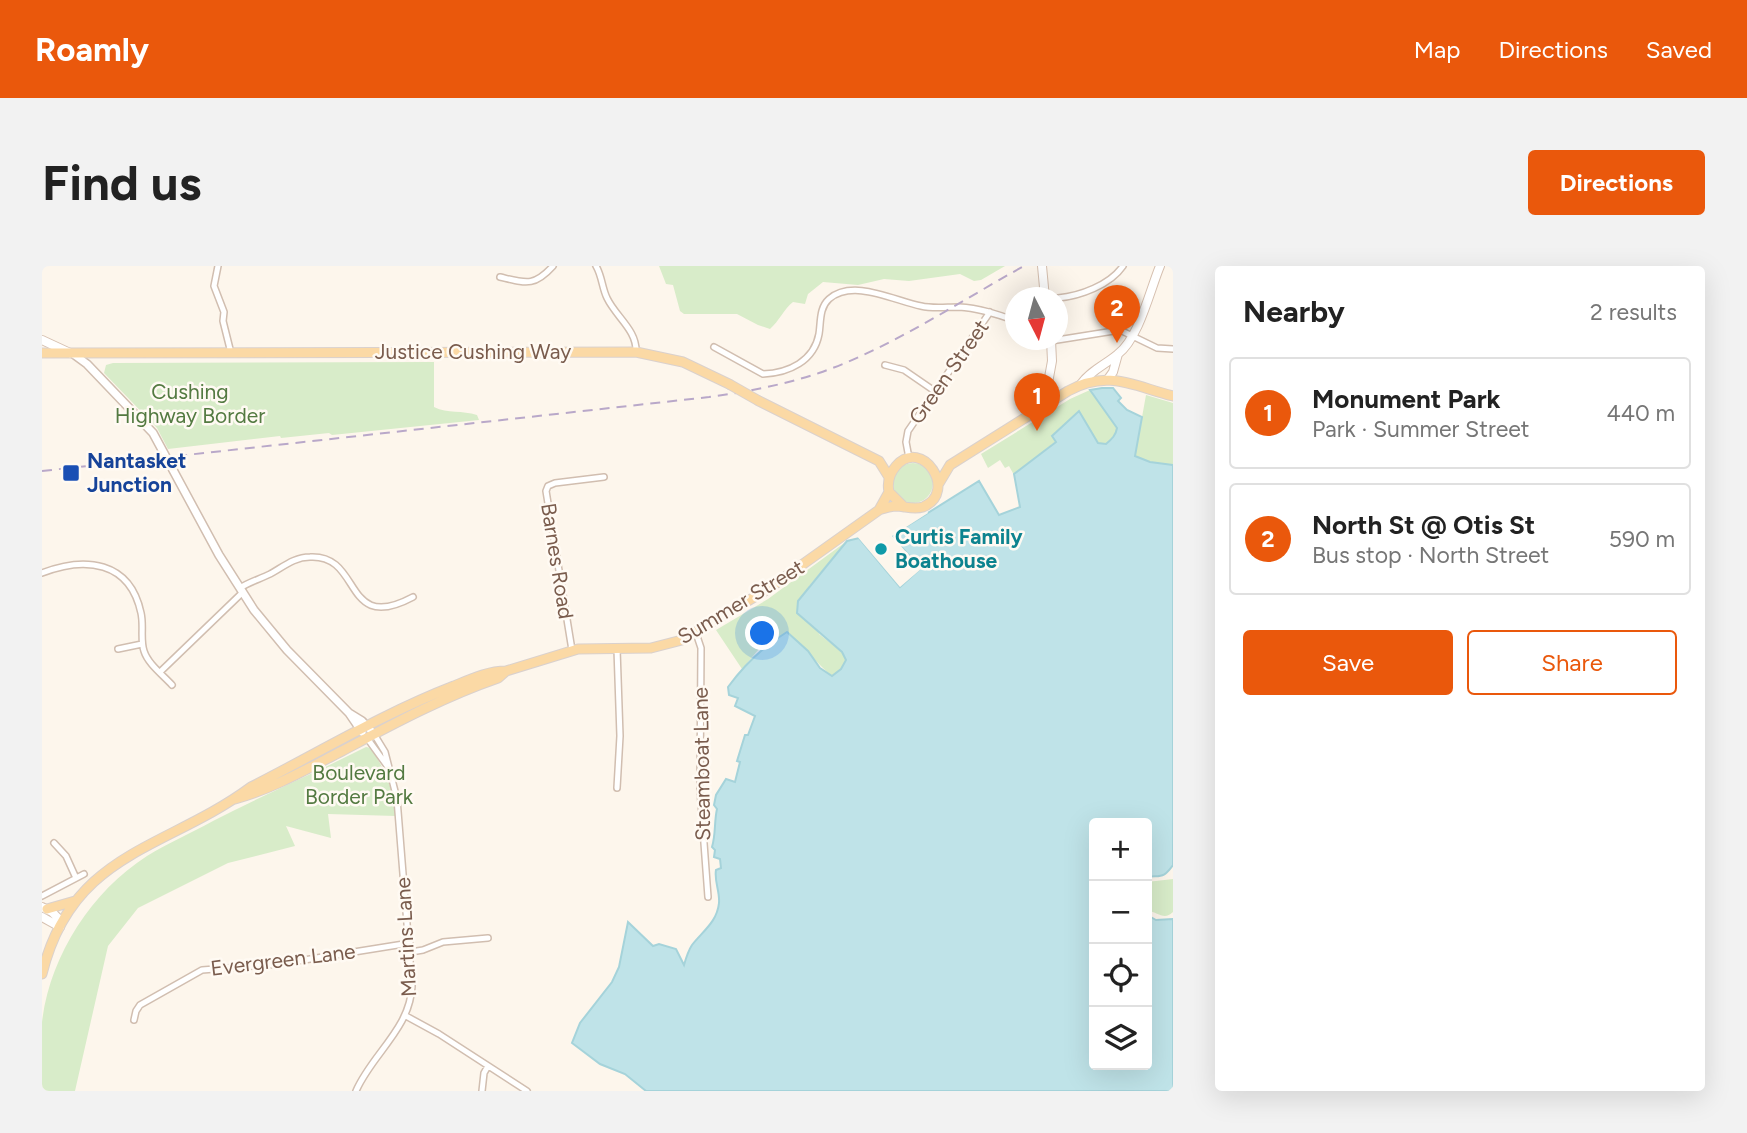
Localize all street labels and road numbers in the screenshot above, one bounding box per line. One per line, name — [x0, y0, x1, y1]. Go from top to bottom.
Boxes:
street label: Green Street — [903, 315, 994, 429]
street label: Justice Cushing Way — [375, 339, 571, 364]
street label: Barnes Road — [536, 501, 579, 621]
street label: Summer Street — [673, 554, 808, 649]
street label: Steamboat Lane — [688, 687, 715, 841]
street label: Martins Lane — [390, 877, 421, 998]
street label: Evergreen Lane — [209, 938, 357, 981]

